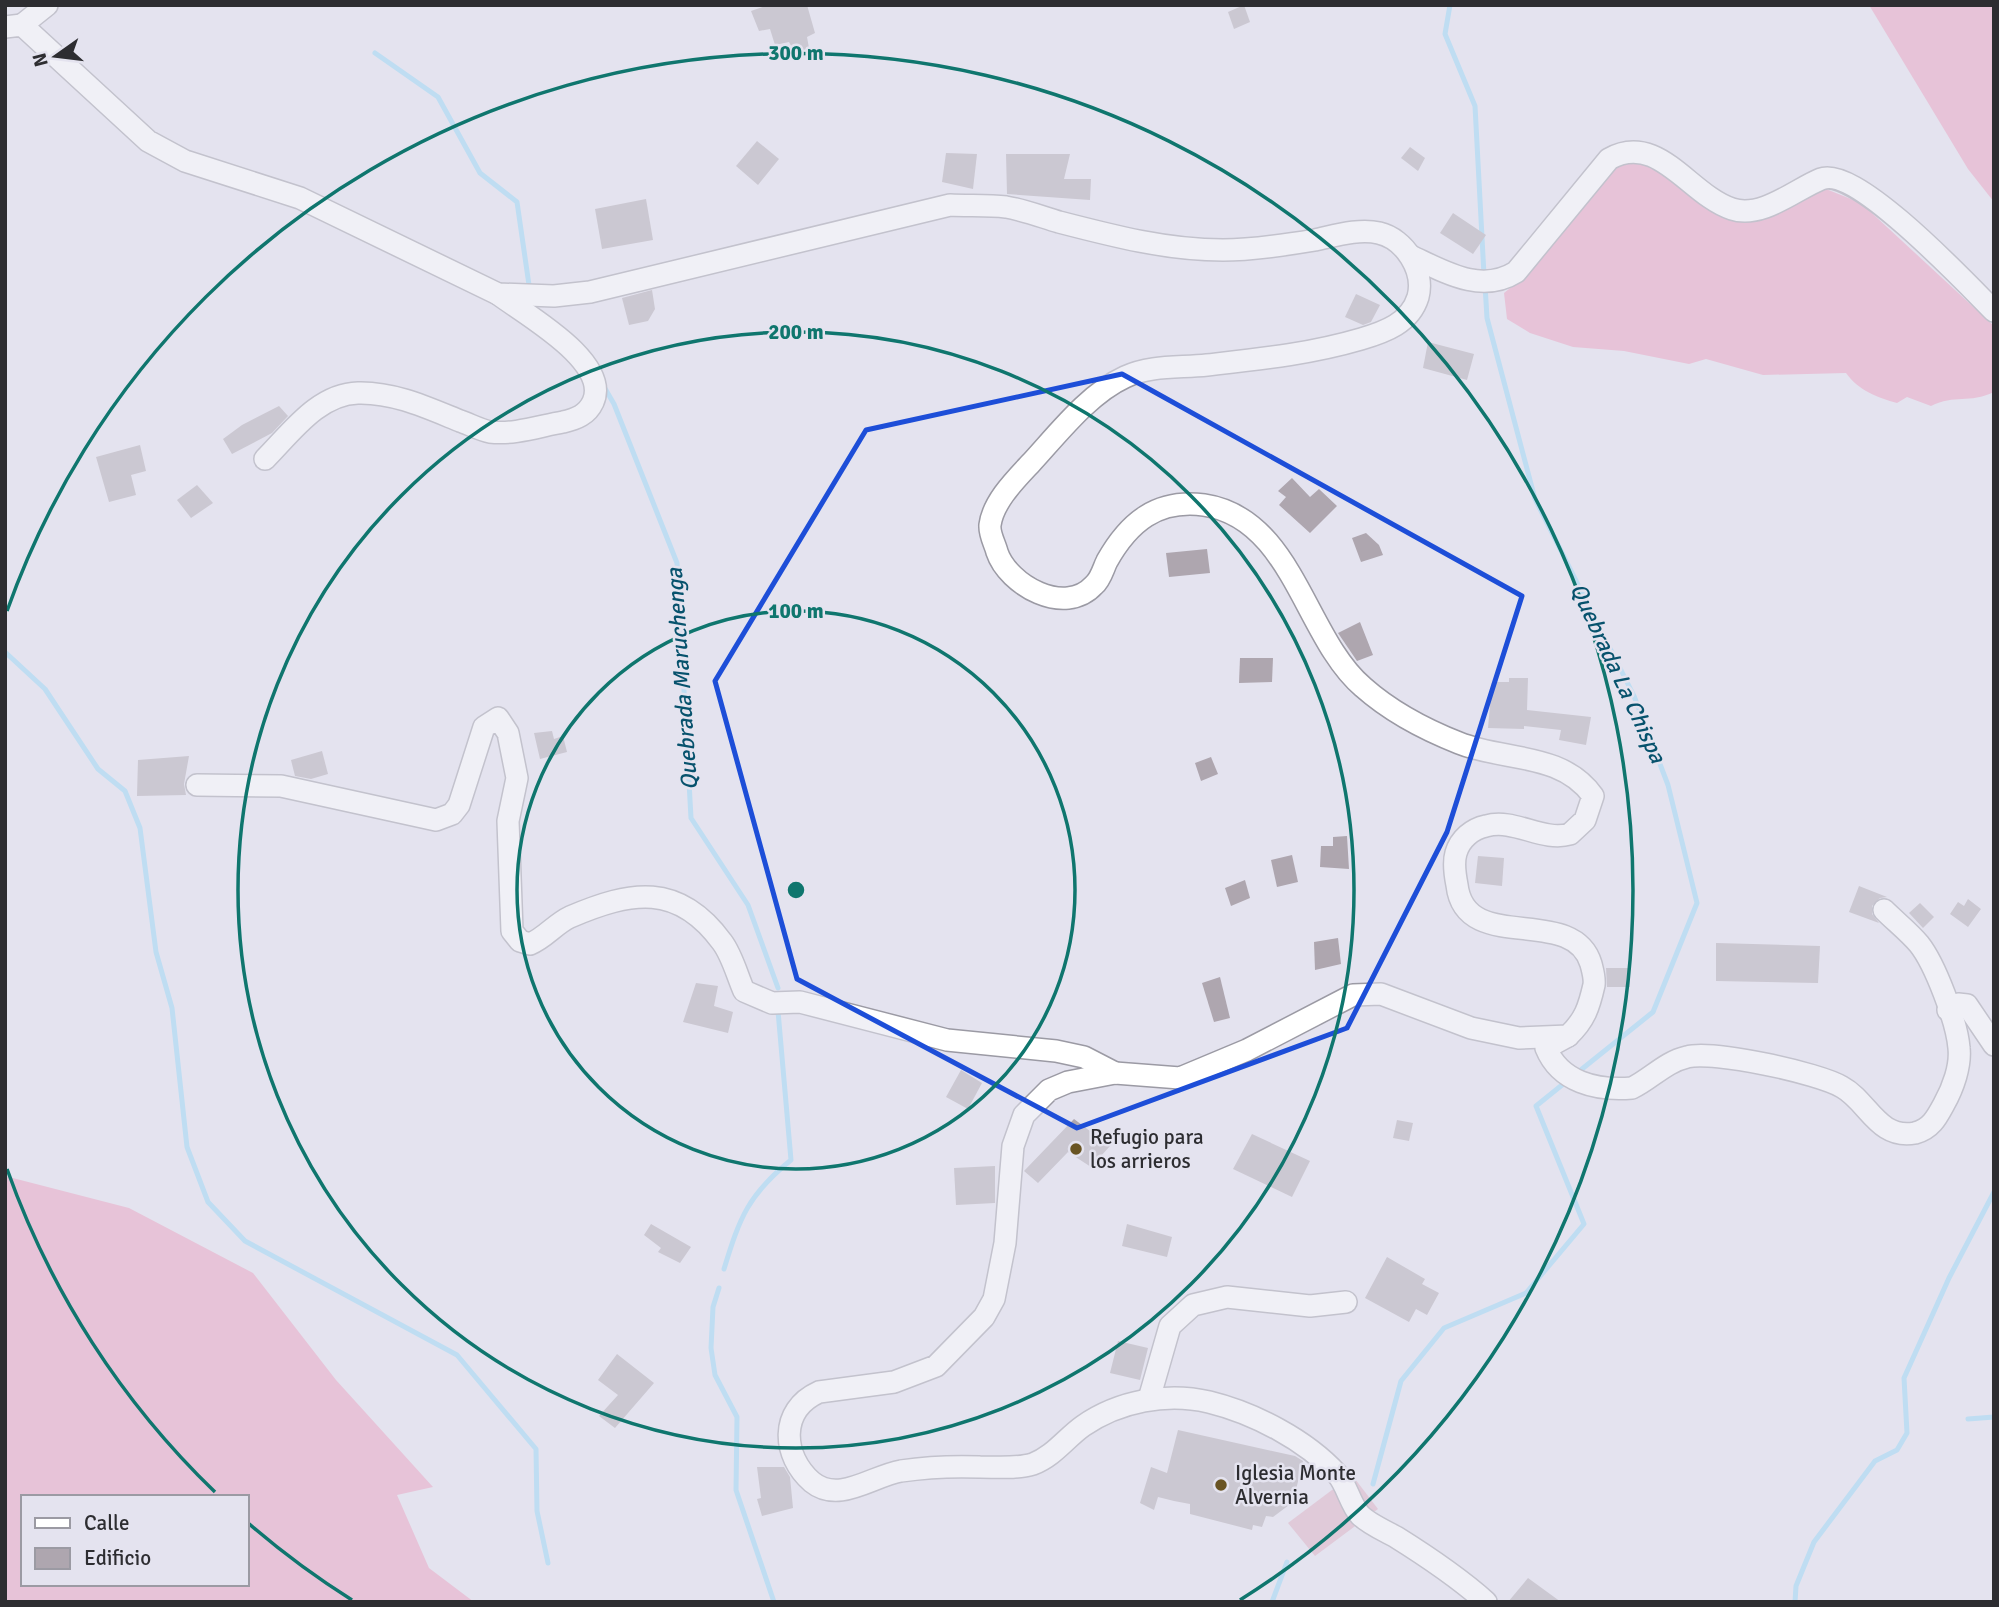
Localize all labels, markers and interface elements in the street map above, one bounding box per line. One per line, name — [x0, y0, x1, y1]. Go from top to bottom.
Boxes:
north arrow — [21, 21, 91, 91]
text: 300 m — [768, 40, 824, 66]
text: N — [27, 51, 54, 69]
text: 200 m — [768, 319, 824, 345]
water label: Quebrada Maruchenga — [660, 566, 704, 791]
water label: Quebrada La Chispa — [1564, 579, 1673, 769]
text: 100 m — [768, 598, 824, 624]
centre of rings — [784, 878, 808, 902]
place label: Refugio para los arrieros — [1090, 1124, 1204, 1174]
marker: Refugio para los arrieros — [1068, 1141, 1084, 1157]
place label: Iglesia Monte Alvernia — [1235, 1460, 1356, 1510]
marker: Iglesia Monte Alvernia — [1213, 1477, 1229, 1493]
legend — [21, 1495, 248, 1586]
text: Calle — [84, 1510, 130, 1536]
text: Edificio — [84, 1545, 151, 1571]

